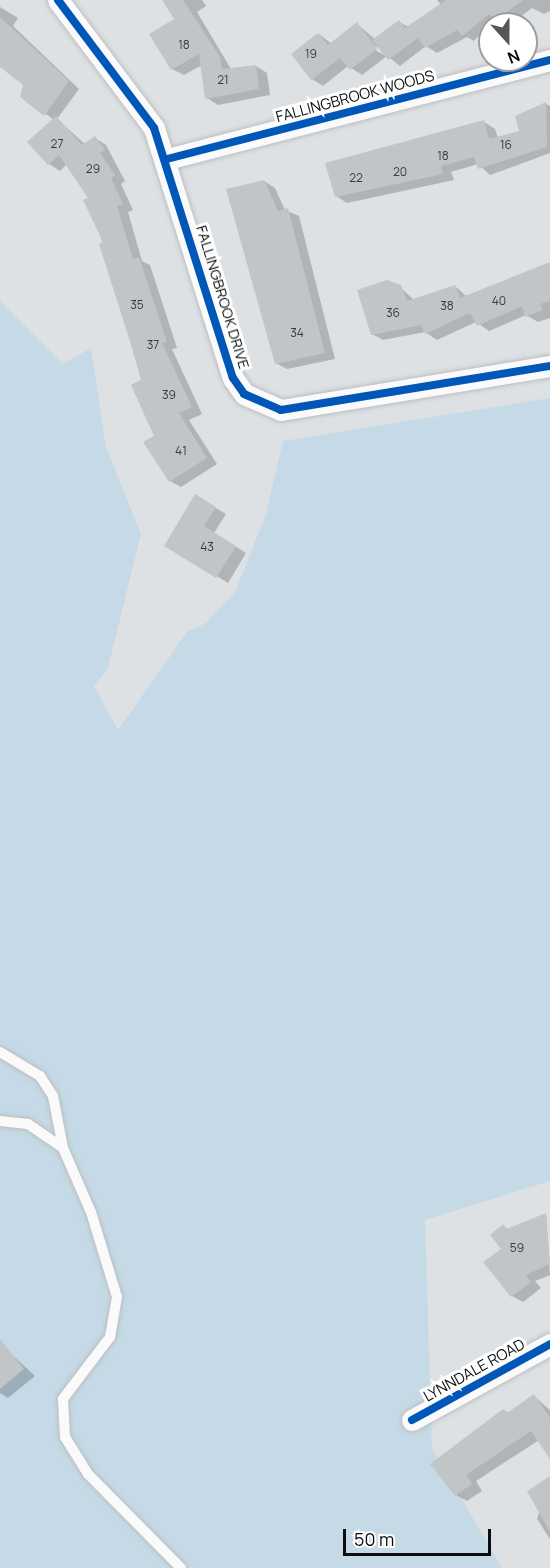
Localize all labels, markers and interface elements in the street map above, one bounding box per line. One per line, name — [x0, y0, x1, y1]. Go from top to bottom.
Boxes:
north arrow — [478, 12, 538, 72]
house number: 18 — [178, 38, 190, 52]
text: N — [504, 45, 523, 69]
house number: 19 — [305, 47, 317, 61]
street label: FALLINGBROOK WOODS — [274, 66, 436, 126]
house number: 21 — [217, 73, 229, 87]
house number: 27 — [51, 137, 63, 151]
house number: 16 — [500, 138, 512, 152]
house number: 18 — [437, 149, 449, 163]
house number: 29 — [86, 162, 100, 176]
house number: 20 — [393, 165, 407, 179]
house number: 22 — [349, 171, 363, 185]
street label: FALLINGBROOK DRIVE — [193, 223, 253, 371]
house number: 40 — [492, 294, 506, 308]
house number: 35 — [130, 298, 144, 312]
house number: 38 — [440, 299, 454, 313]
house number: 36 — [386, 306, 400, 320]
house number: 34 — [290, 326, 304, 340]
house number: 37 — [147, 338, 159, 352]
house number: 39 — [162, 388, 176, 402]
house number: 41 — [175, 444, 187, 458]
house number: 43 — [200, 540, 214, 554]
house number: 59 — [510, 1241, 524, 1255]
street label: LYNNDALE ROAD — [420, 1335, 528, 1405]
scale bar — [346, 1517, 494, 1555]
text: 50 m — [354, 1527, 394, 1551]

